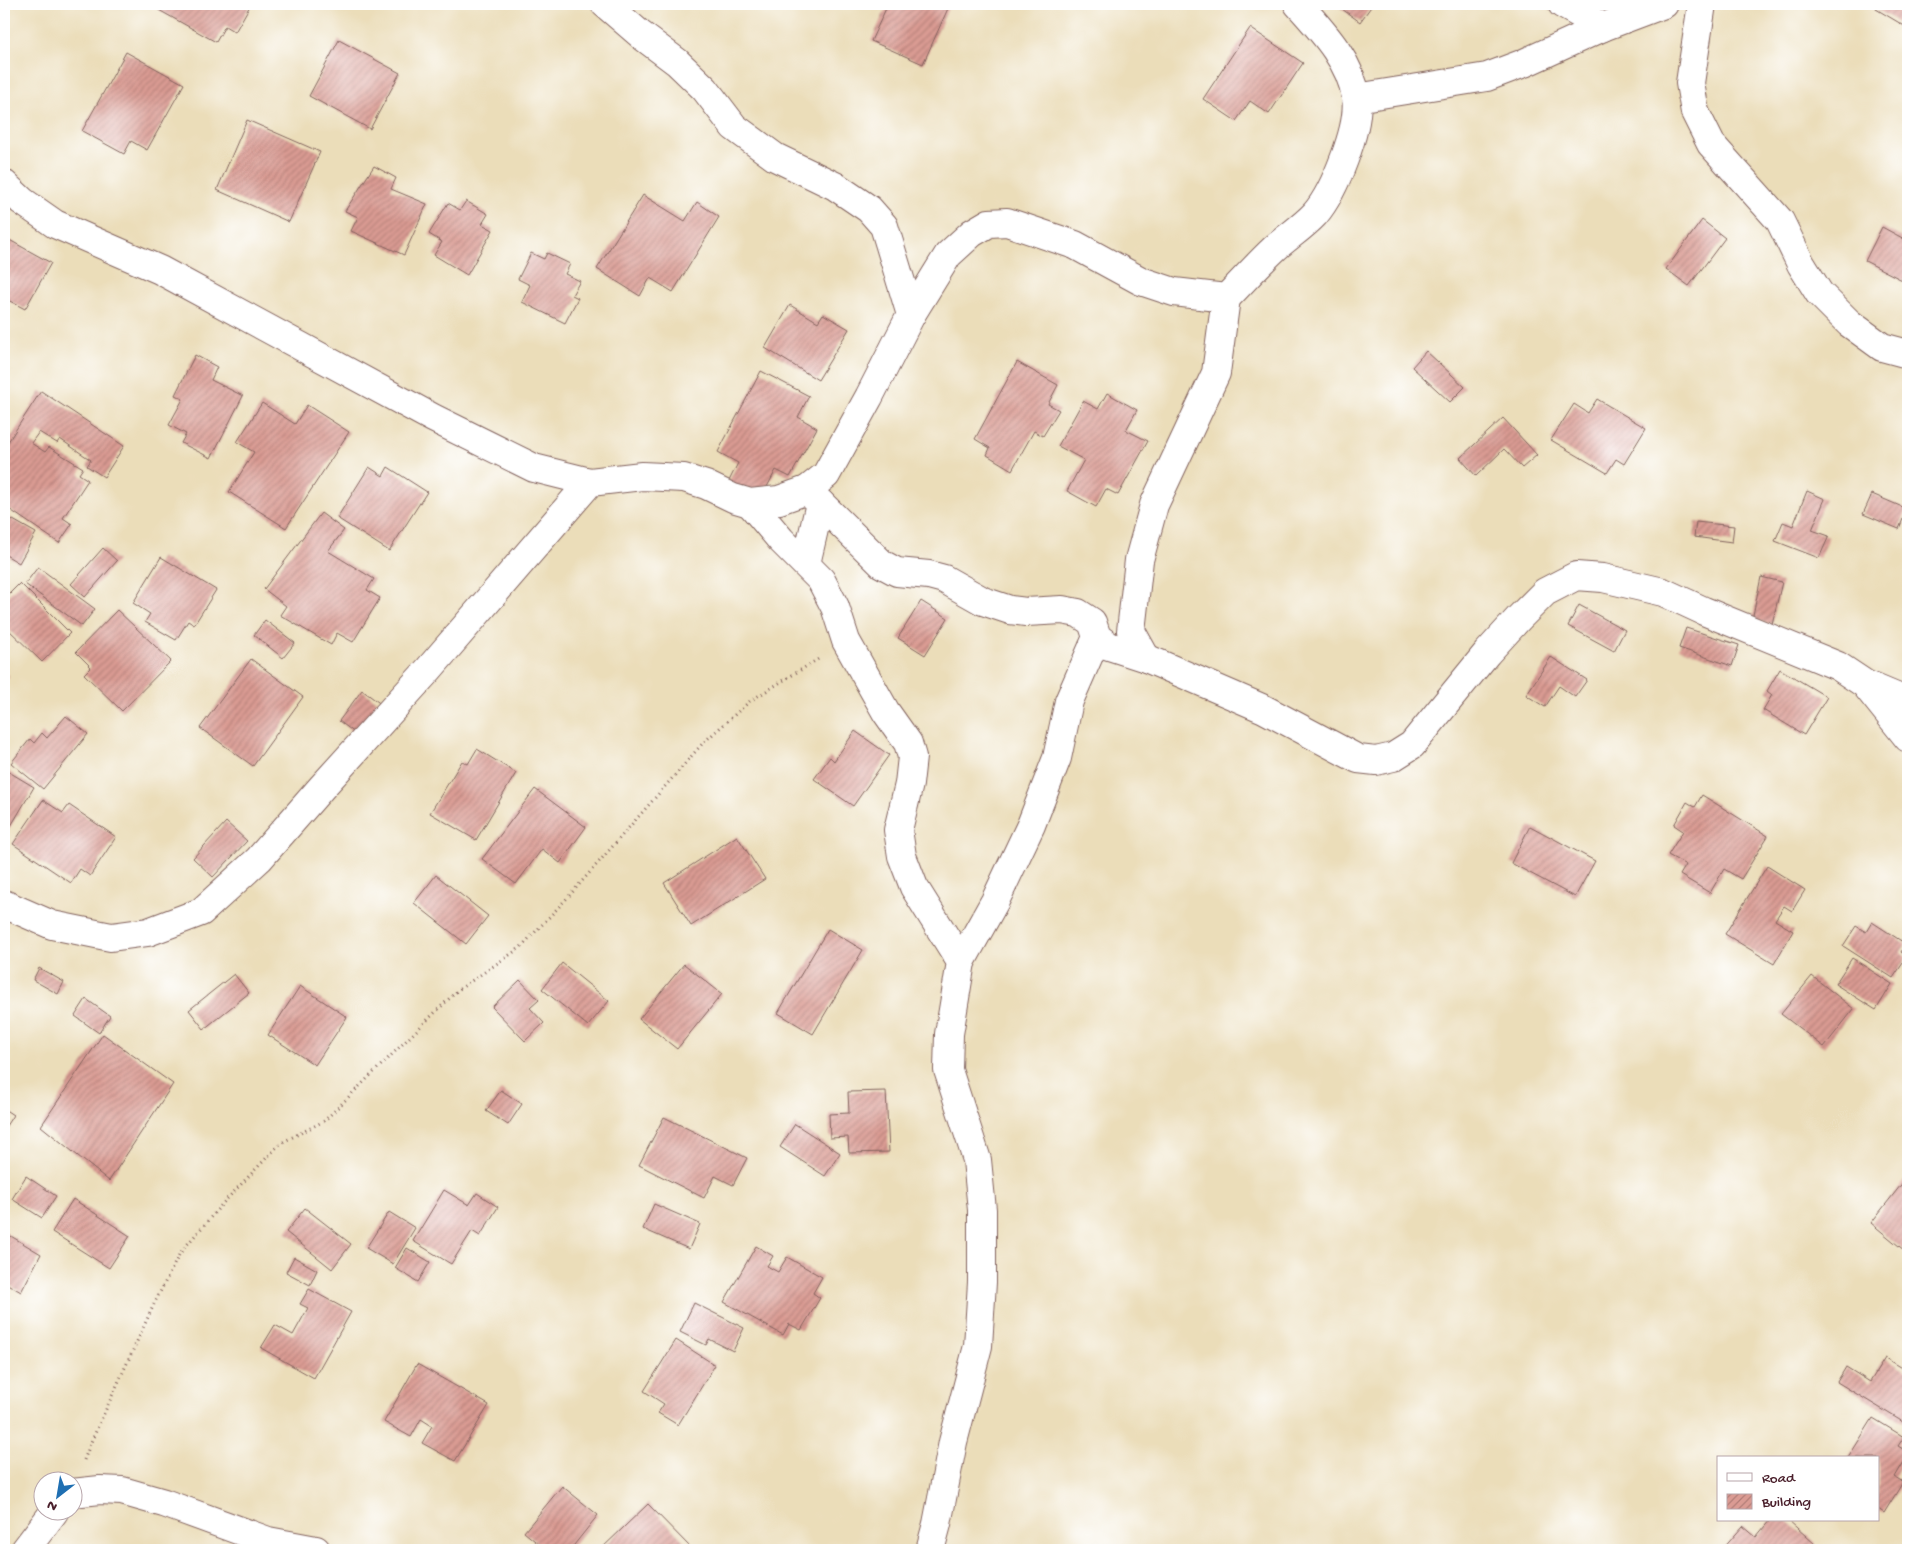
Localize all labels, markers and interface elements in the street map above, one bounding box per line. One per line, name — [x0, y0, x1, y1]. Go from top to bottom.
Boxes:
legend — [1717, 1456, 1880, 1522]
text: Road — [1762, 1470, 1796, 1488]
north arrow — [32, 1472, 82, 1522]
text: Building — [1761, 1494, 1811, 1512]
text: N — [44, 1495, 61, 1515]

